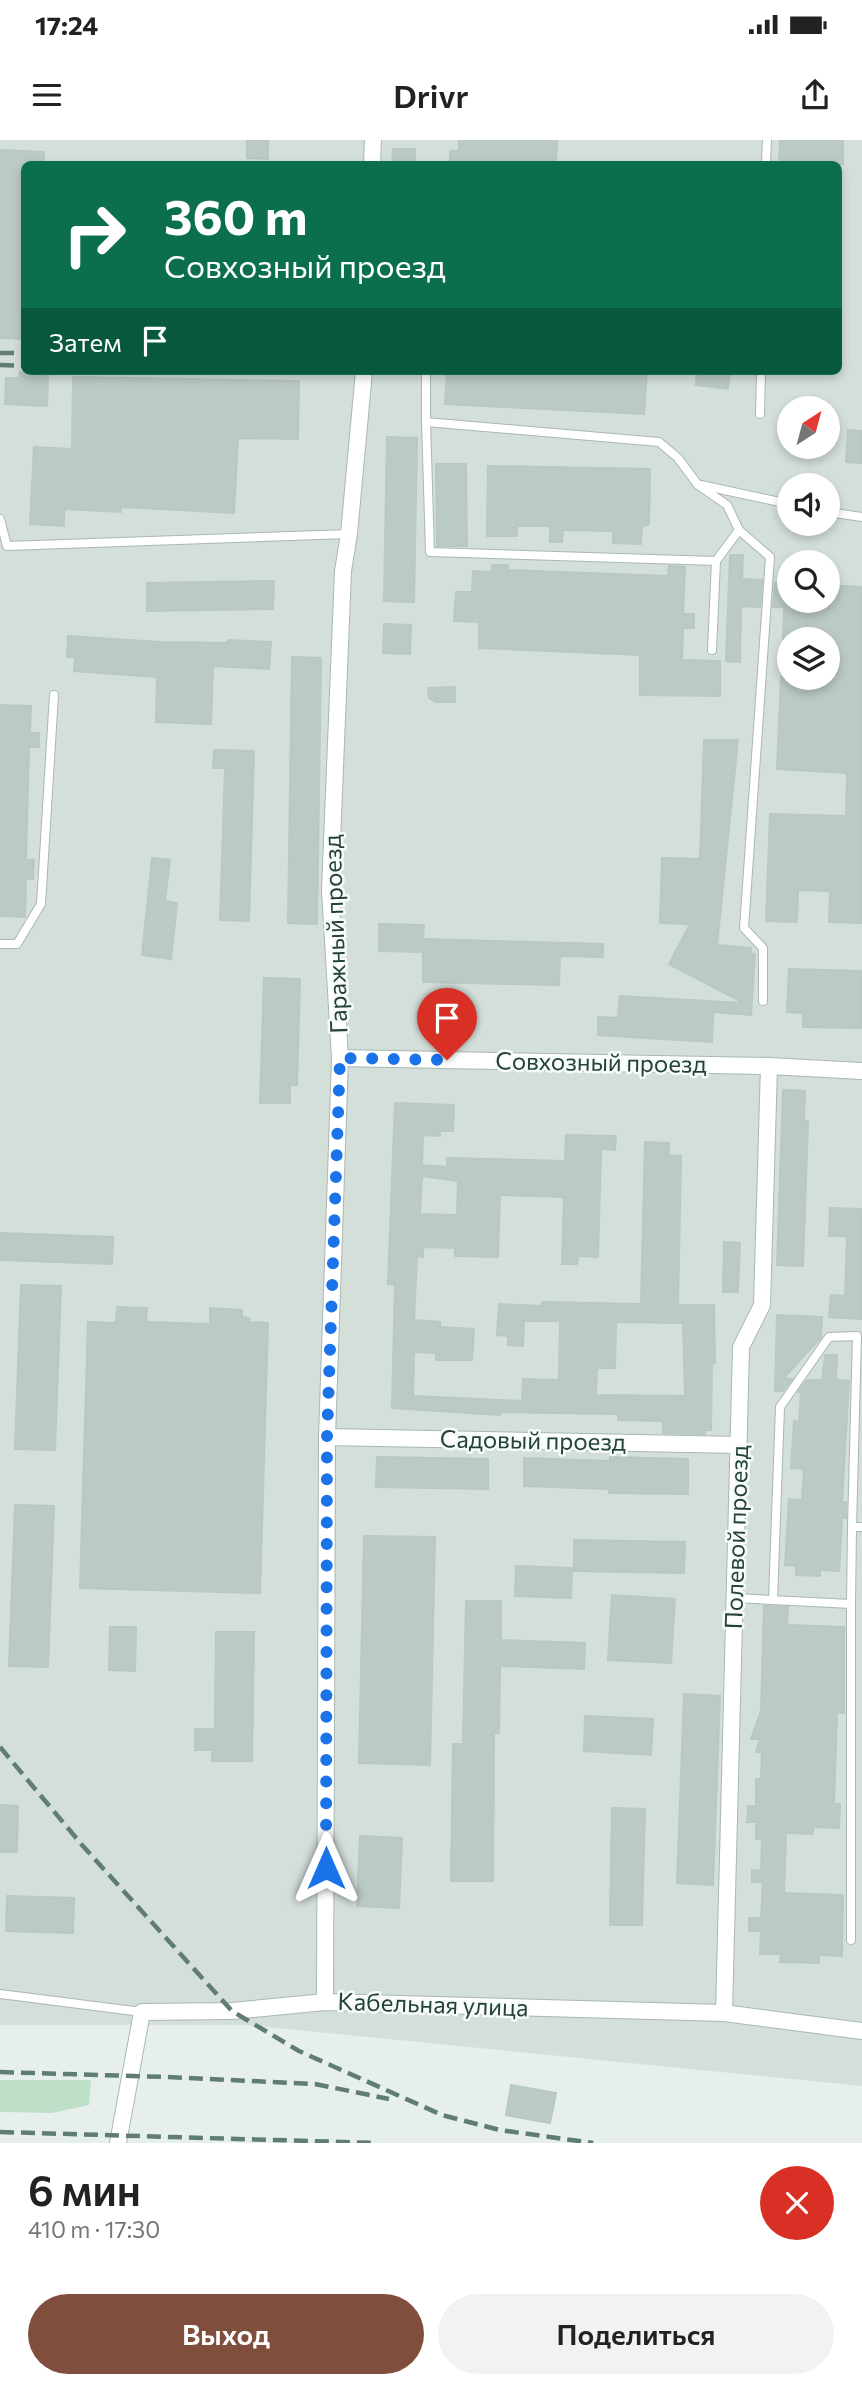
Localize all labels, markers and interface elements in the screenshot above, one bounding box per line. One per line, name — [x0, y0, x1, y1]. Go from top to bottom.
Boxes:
text: 17:24 — [35, 9, 98, 40]
text: Drivr — [393, 75, 469, 115]
icon: menu — [28, 76, 66, 114]
icon: share — [796, 76, 834, 114]
text: 360 m — [164, 185, 307, 245]
icon: right — [49, 189, 140, 280]
text: Совхозный проезд — [164, 245, 446, 285]
icon: arrive — [136, 322, 174, 360]
text: Затем — [49, 326, 122, 357]
north arrow — [777, 396, 840, 458]
map controls — [777, 396, 840, 690]
button: sound — [777, 473, 840, 536]
button: search — [777, 550, 840, 613]
button: layers — [777, 627, 840, 690]
street label: Гаражный проезд — [317, 834, 352, 1034]
pin — [417, 988, 477, 1060]
icon: arrive — [428, 999, 466, 1037]
street label: Совхозный проезд — [495, 1045, 707, 1078]
street label: Садовый проезд — [440, 1423, 626, 1456]
street label: Полевой проезд — [718, 1444, 753, 1630]
position arrow — [289, 1831, 363, 1905]
street label: Кабельная улица — [337, 1986, 529, 2021]
text: 6 мин — [28, 2163, 141, 2215]
button: close — [760, 2166, 834, 2240]
text: 410 m · 17:30 — [28, 2215, 160, 2243]
button: Выход — [28, 2294, 424, 2374]
button: Поделиться — [438, 2294, 834, 2374]

